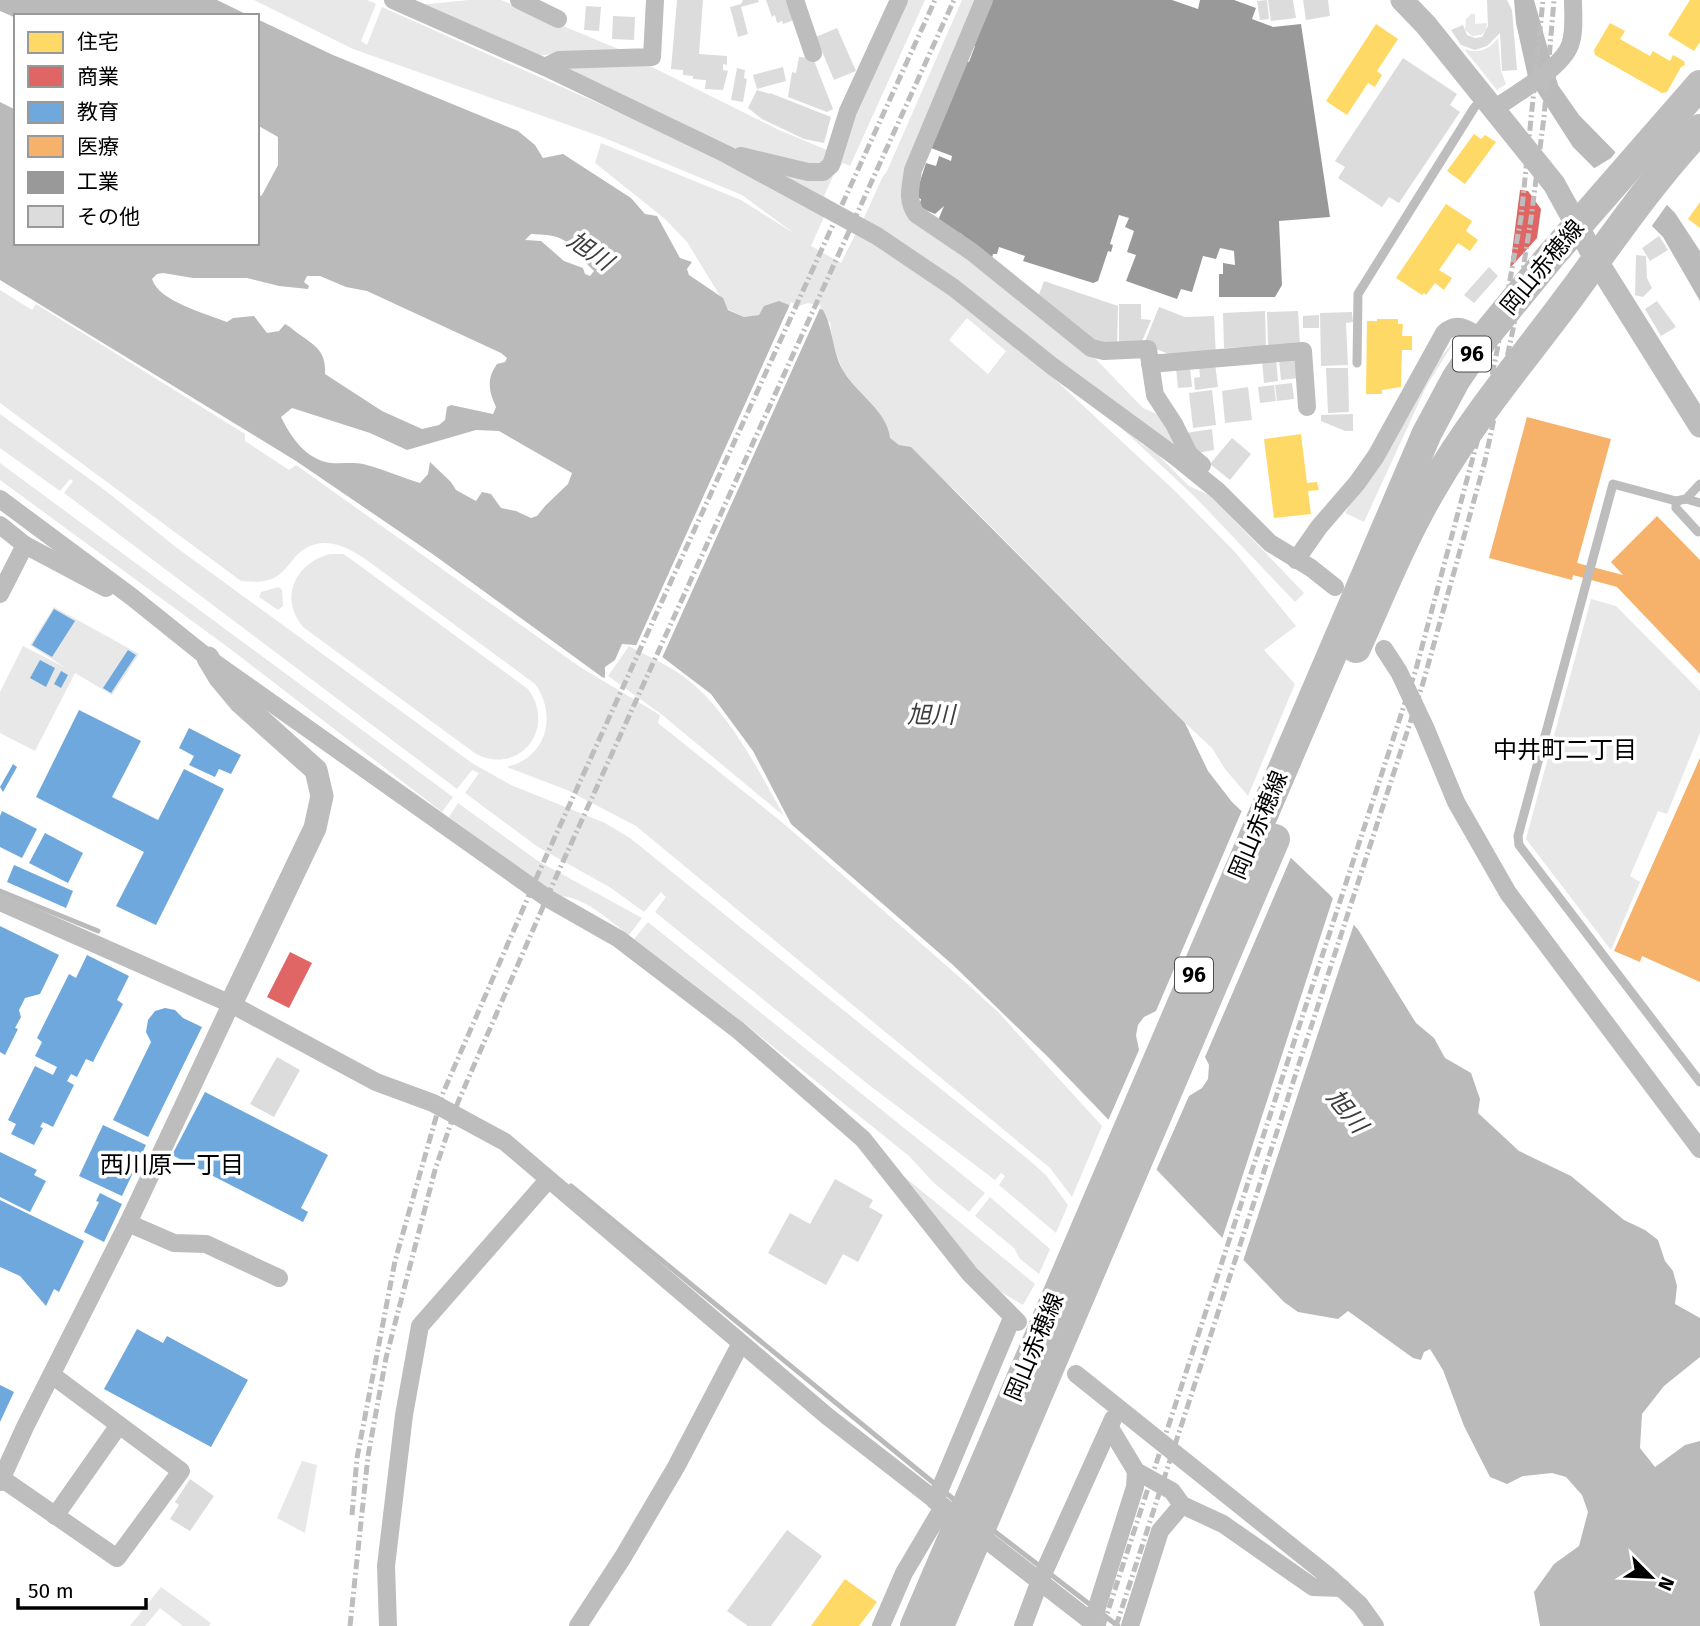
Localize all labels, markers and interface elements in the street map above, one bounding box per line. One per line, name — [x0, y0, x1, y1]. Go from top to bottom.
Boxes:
legend — [14, 14, 259, 245]
text: 住宅 — [77, 29, 119, 55]
text: 商業 — [77, 64, 119, 90]
text: 教育 — [77, 99, 119, 125]
text: 医療 — [77, 134, 119, 160]
text: 工業 — [77, 169, 119, 195]
text: その他 — [77, 204, 140, 230]
street label: 岡山赤穂線 — [1494, 214, 1590, 320]
water label: 旭川 — [562, 226, 620, 278]
road number: 96 — [1453, 336, 1491, 372]
water label: 旭川 — [907, 701, 958, 729]
district label: 中井町二丁目 — [1493, 736, 1637, 764]
street label: 岡山赤穂線 — [1223, 767, 1293, 883]
road number: 96 — [1175, 958, 1213, 992]
water label: 旭川 — [1321, 1084, 1375, 1141]
district label: 西川原一丁目 — [100, 1151, 244, 1179]
street label: 岡山赤穂線 — [999, 1289, 1069, 1405]
north arrow — [1616, 1542, 1686, 1612]
scale bar — [18, 1566, 145, 1610]
text: N — [1653, 1573, 1679, 1594]
text: 50 m — [28, 1578, 74, 1604]

